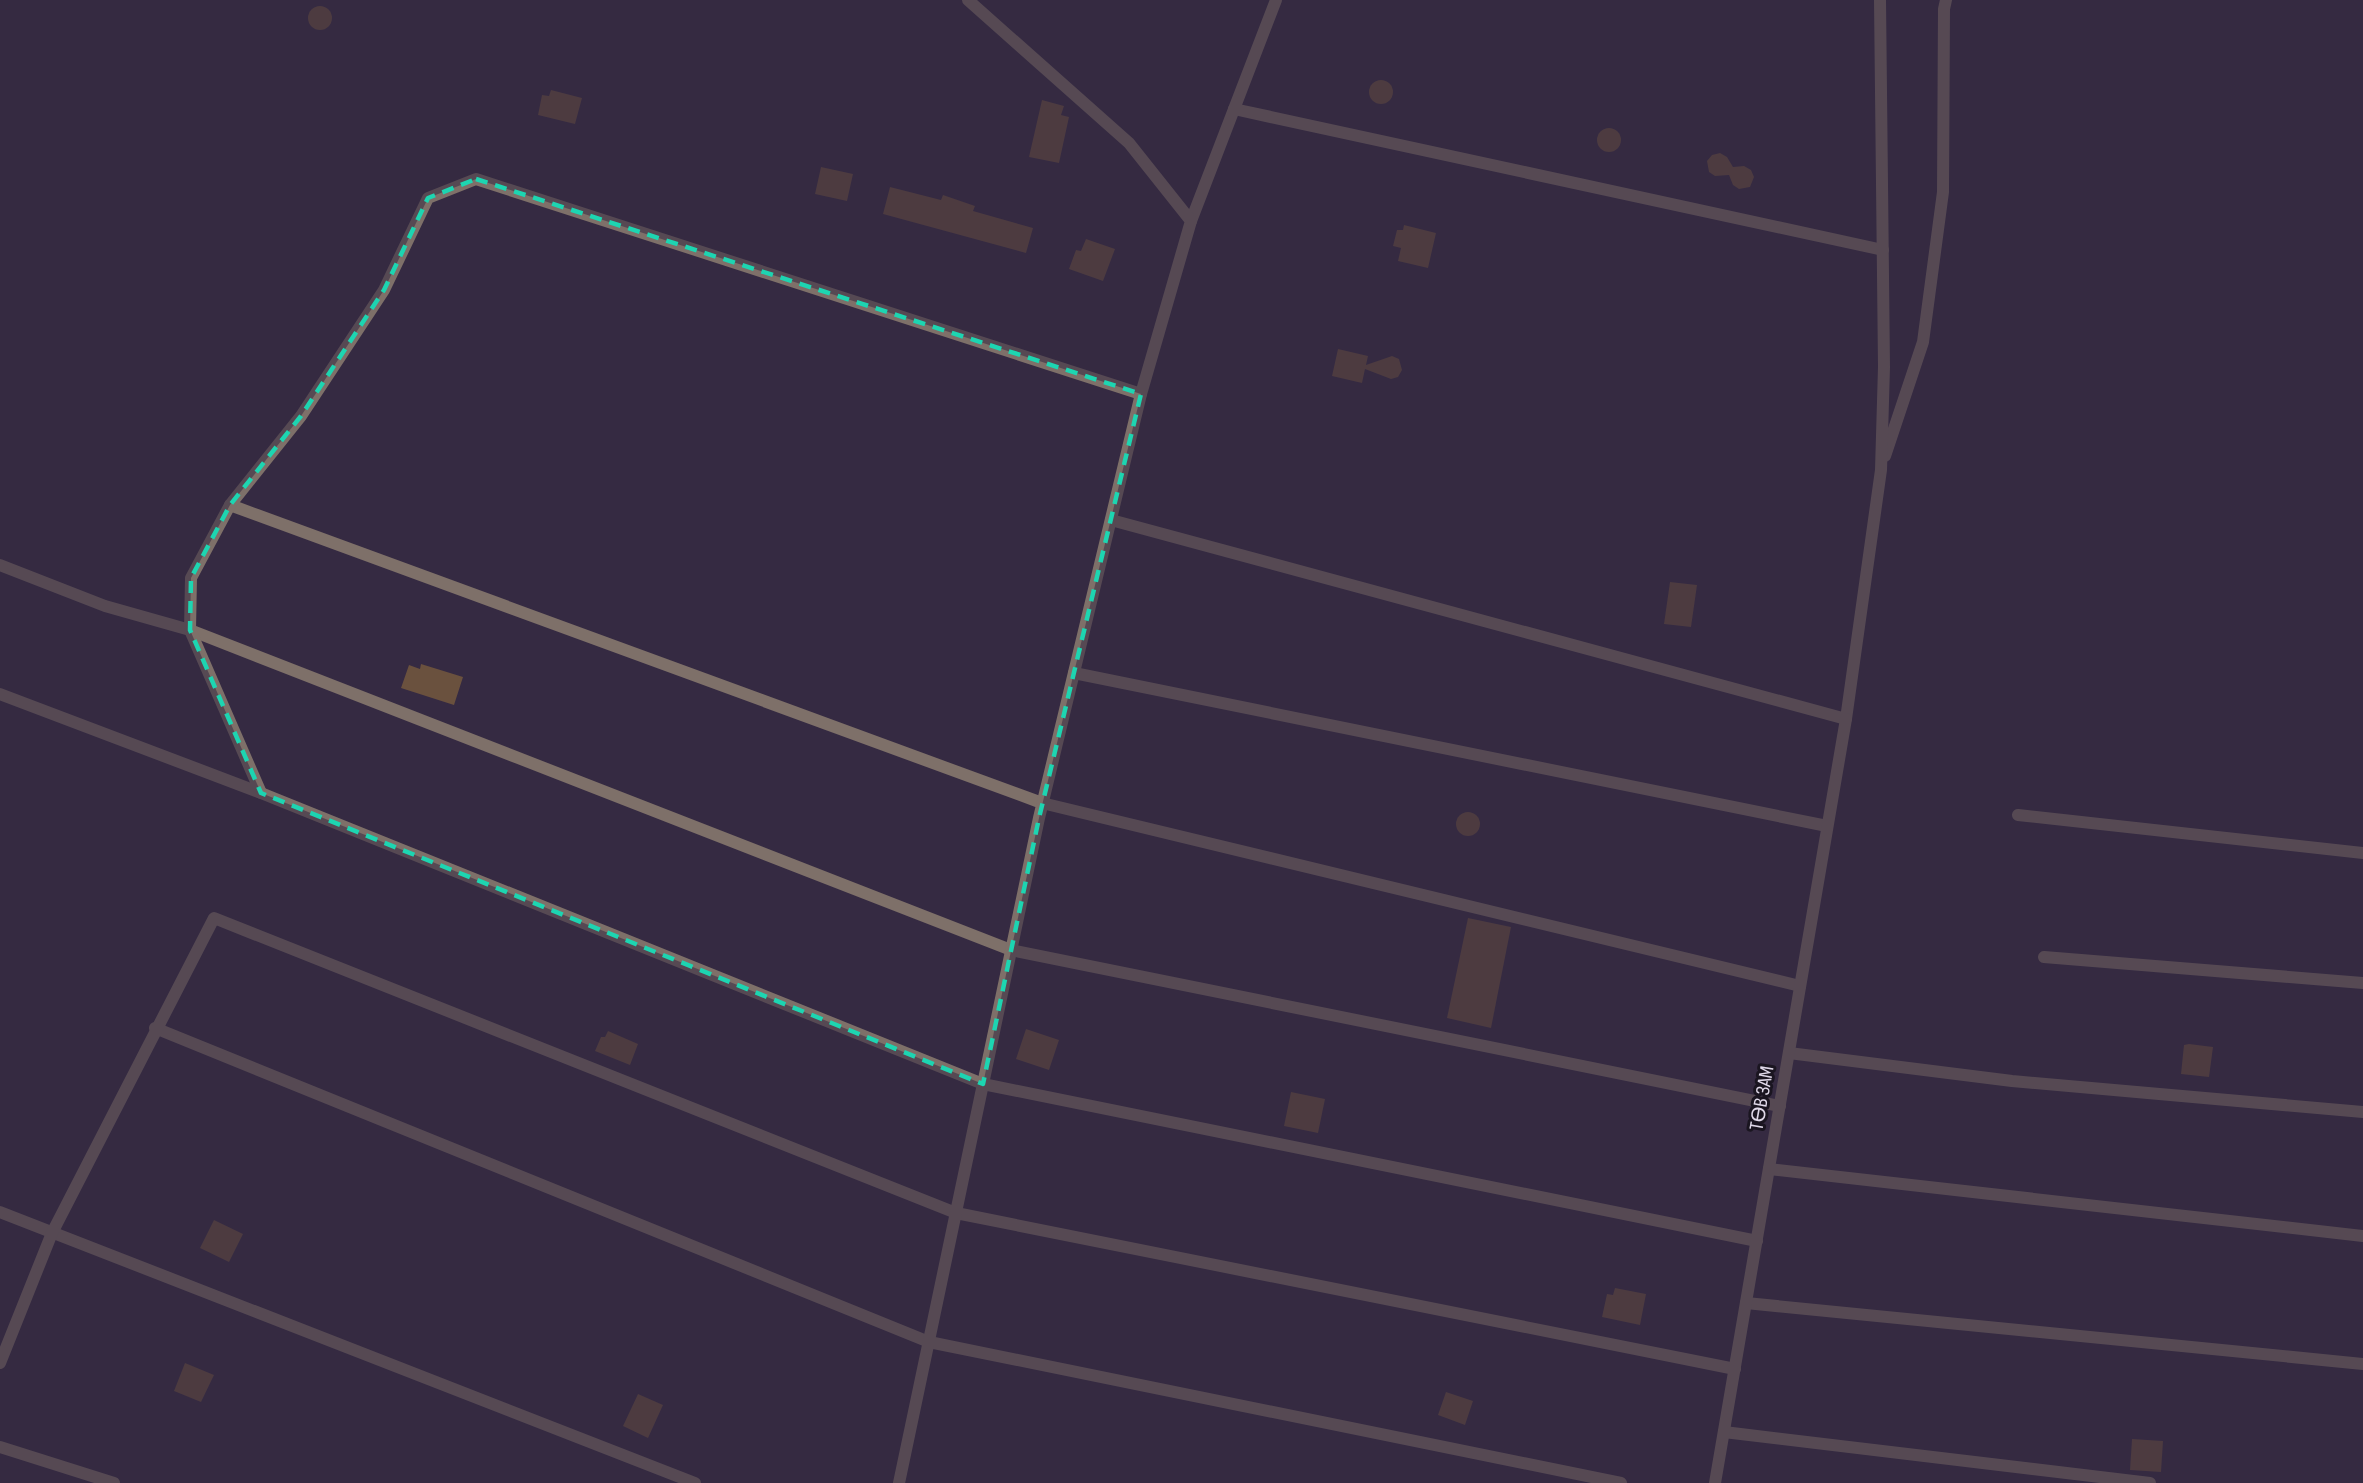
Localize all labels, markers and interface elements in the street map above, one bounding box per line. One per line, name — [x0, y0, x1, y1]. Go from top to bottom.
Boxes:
street label: ТӨВ ЗАМ — [1745, 1064, 1779, 1132]

